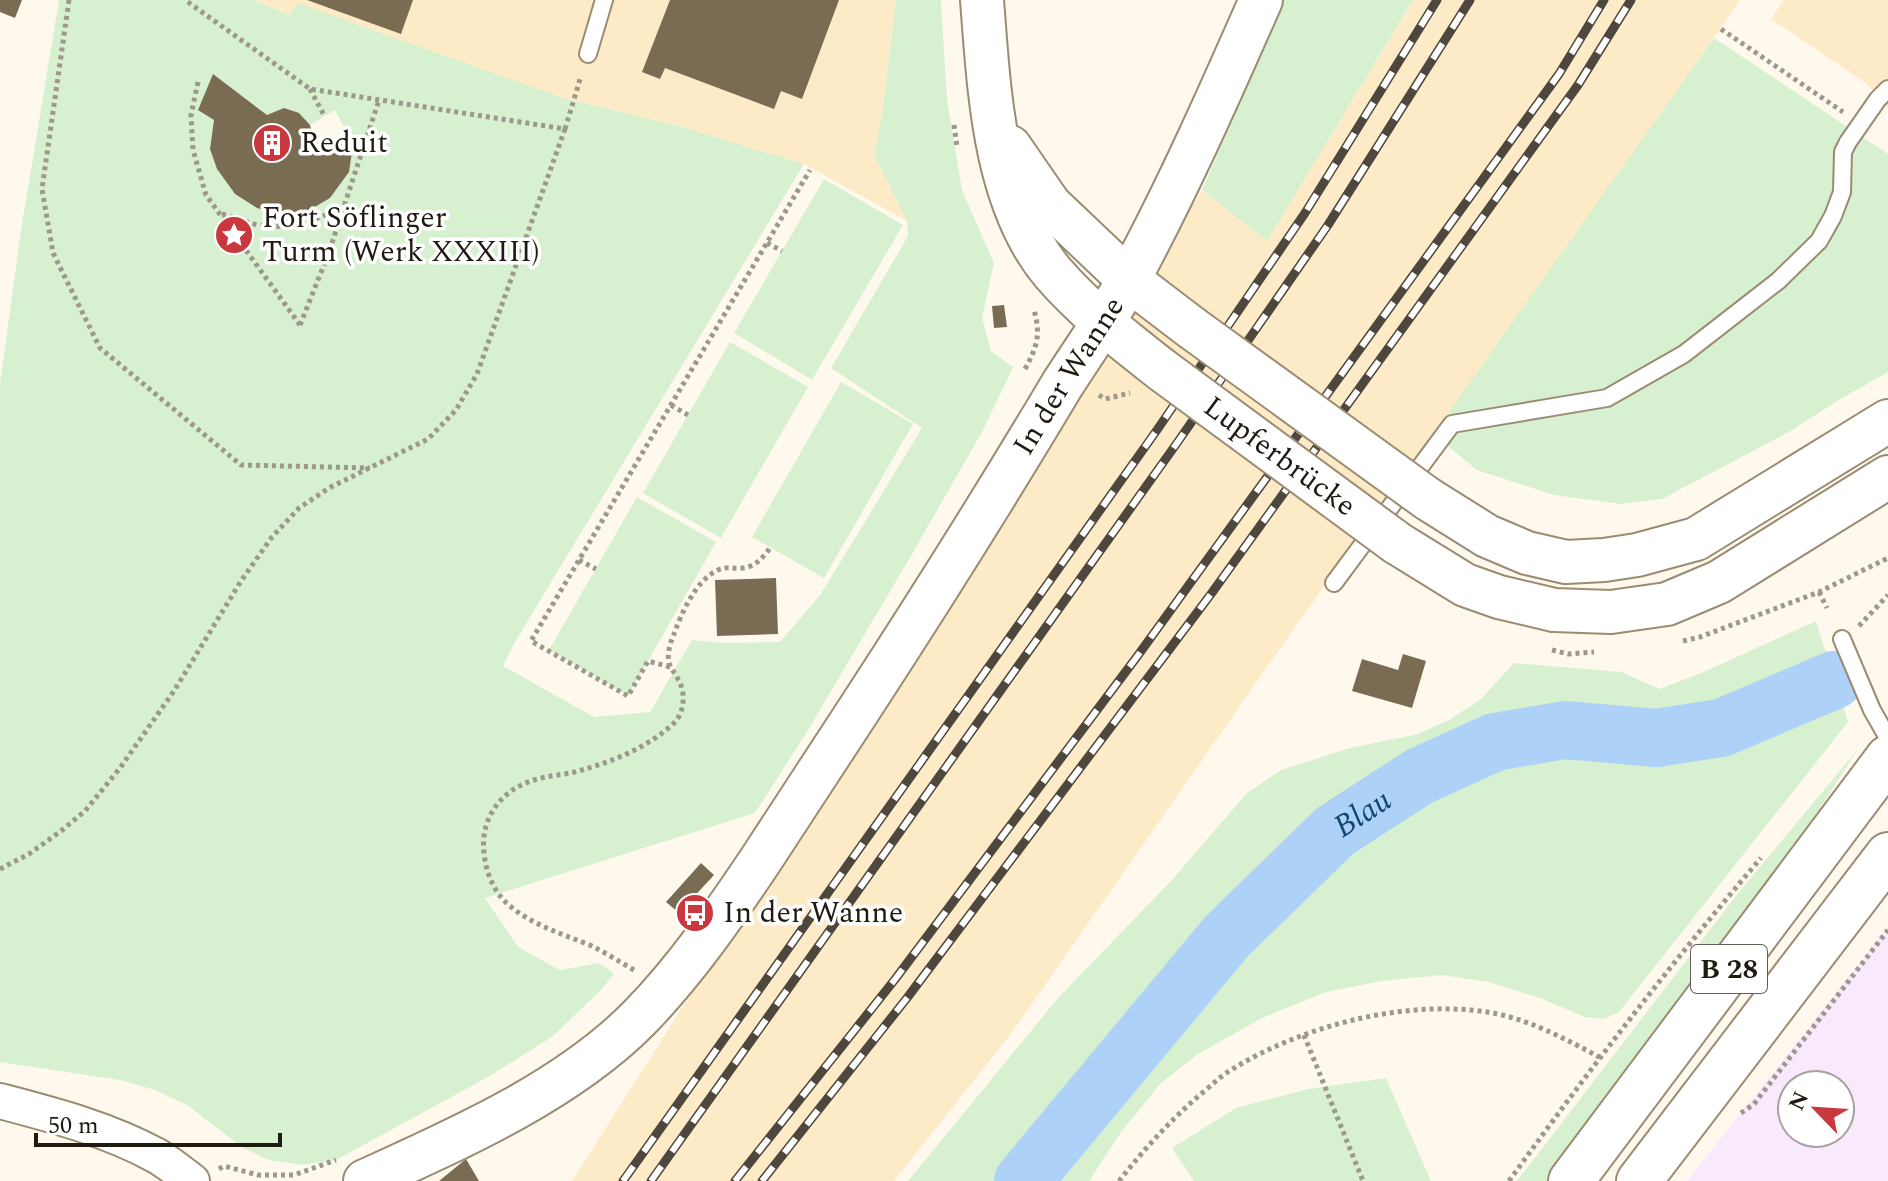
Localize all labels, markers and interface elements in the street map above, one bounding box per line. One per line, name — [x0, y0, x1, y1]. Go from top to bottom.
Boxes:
place label: Reduit — [300, 120, 388, 166]
building icon: Reduit — [251, 122, 293, 164]
place label: Fort Söflinger Turm (Werk XXXIII) — [262, 195, 540, 275]
place icon: Fort Söflinger Turm (Werk XXXIII) — [213, 214, 255, 256]
street label: In der Wanne — [1002, 288, 1137, 465]
street label: Lupferbrücke — [1193, 385, 1366, 528]
water label: Blau — [1323, 776, 1401, 850]
place label: In der Wanne — [723, 890, 903, 936]
bus stop icon: In der Wanne — [674, 892, 716, 934]
road number: B 28 — [1691, 945, 1767, 993]
north arrow — [1776, 1069, 1856, 1149]
text: N — [1780, 1086, 1818, 1116]
scale bar — [36, 1097, 280, 1147]
text: 50 m — [48, 1108, 99, 1144]

